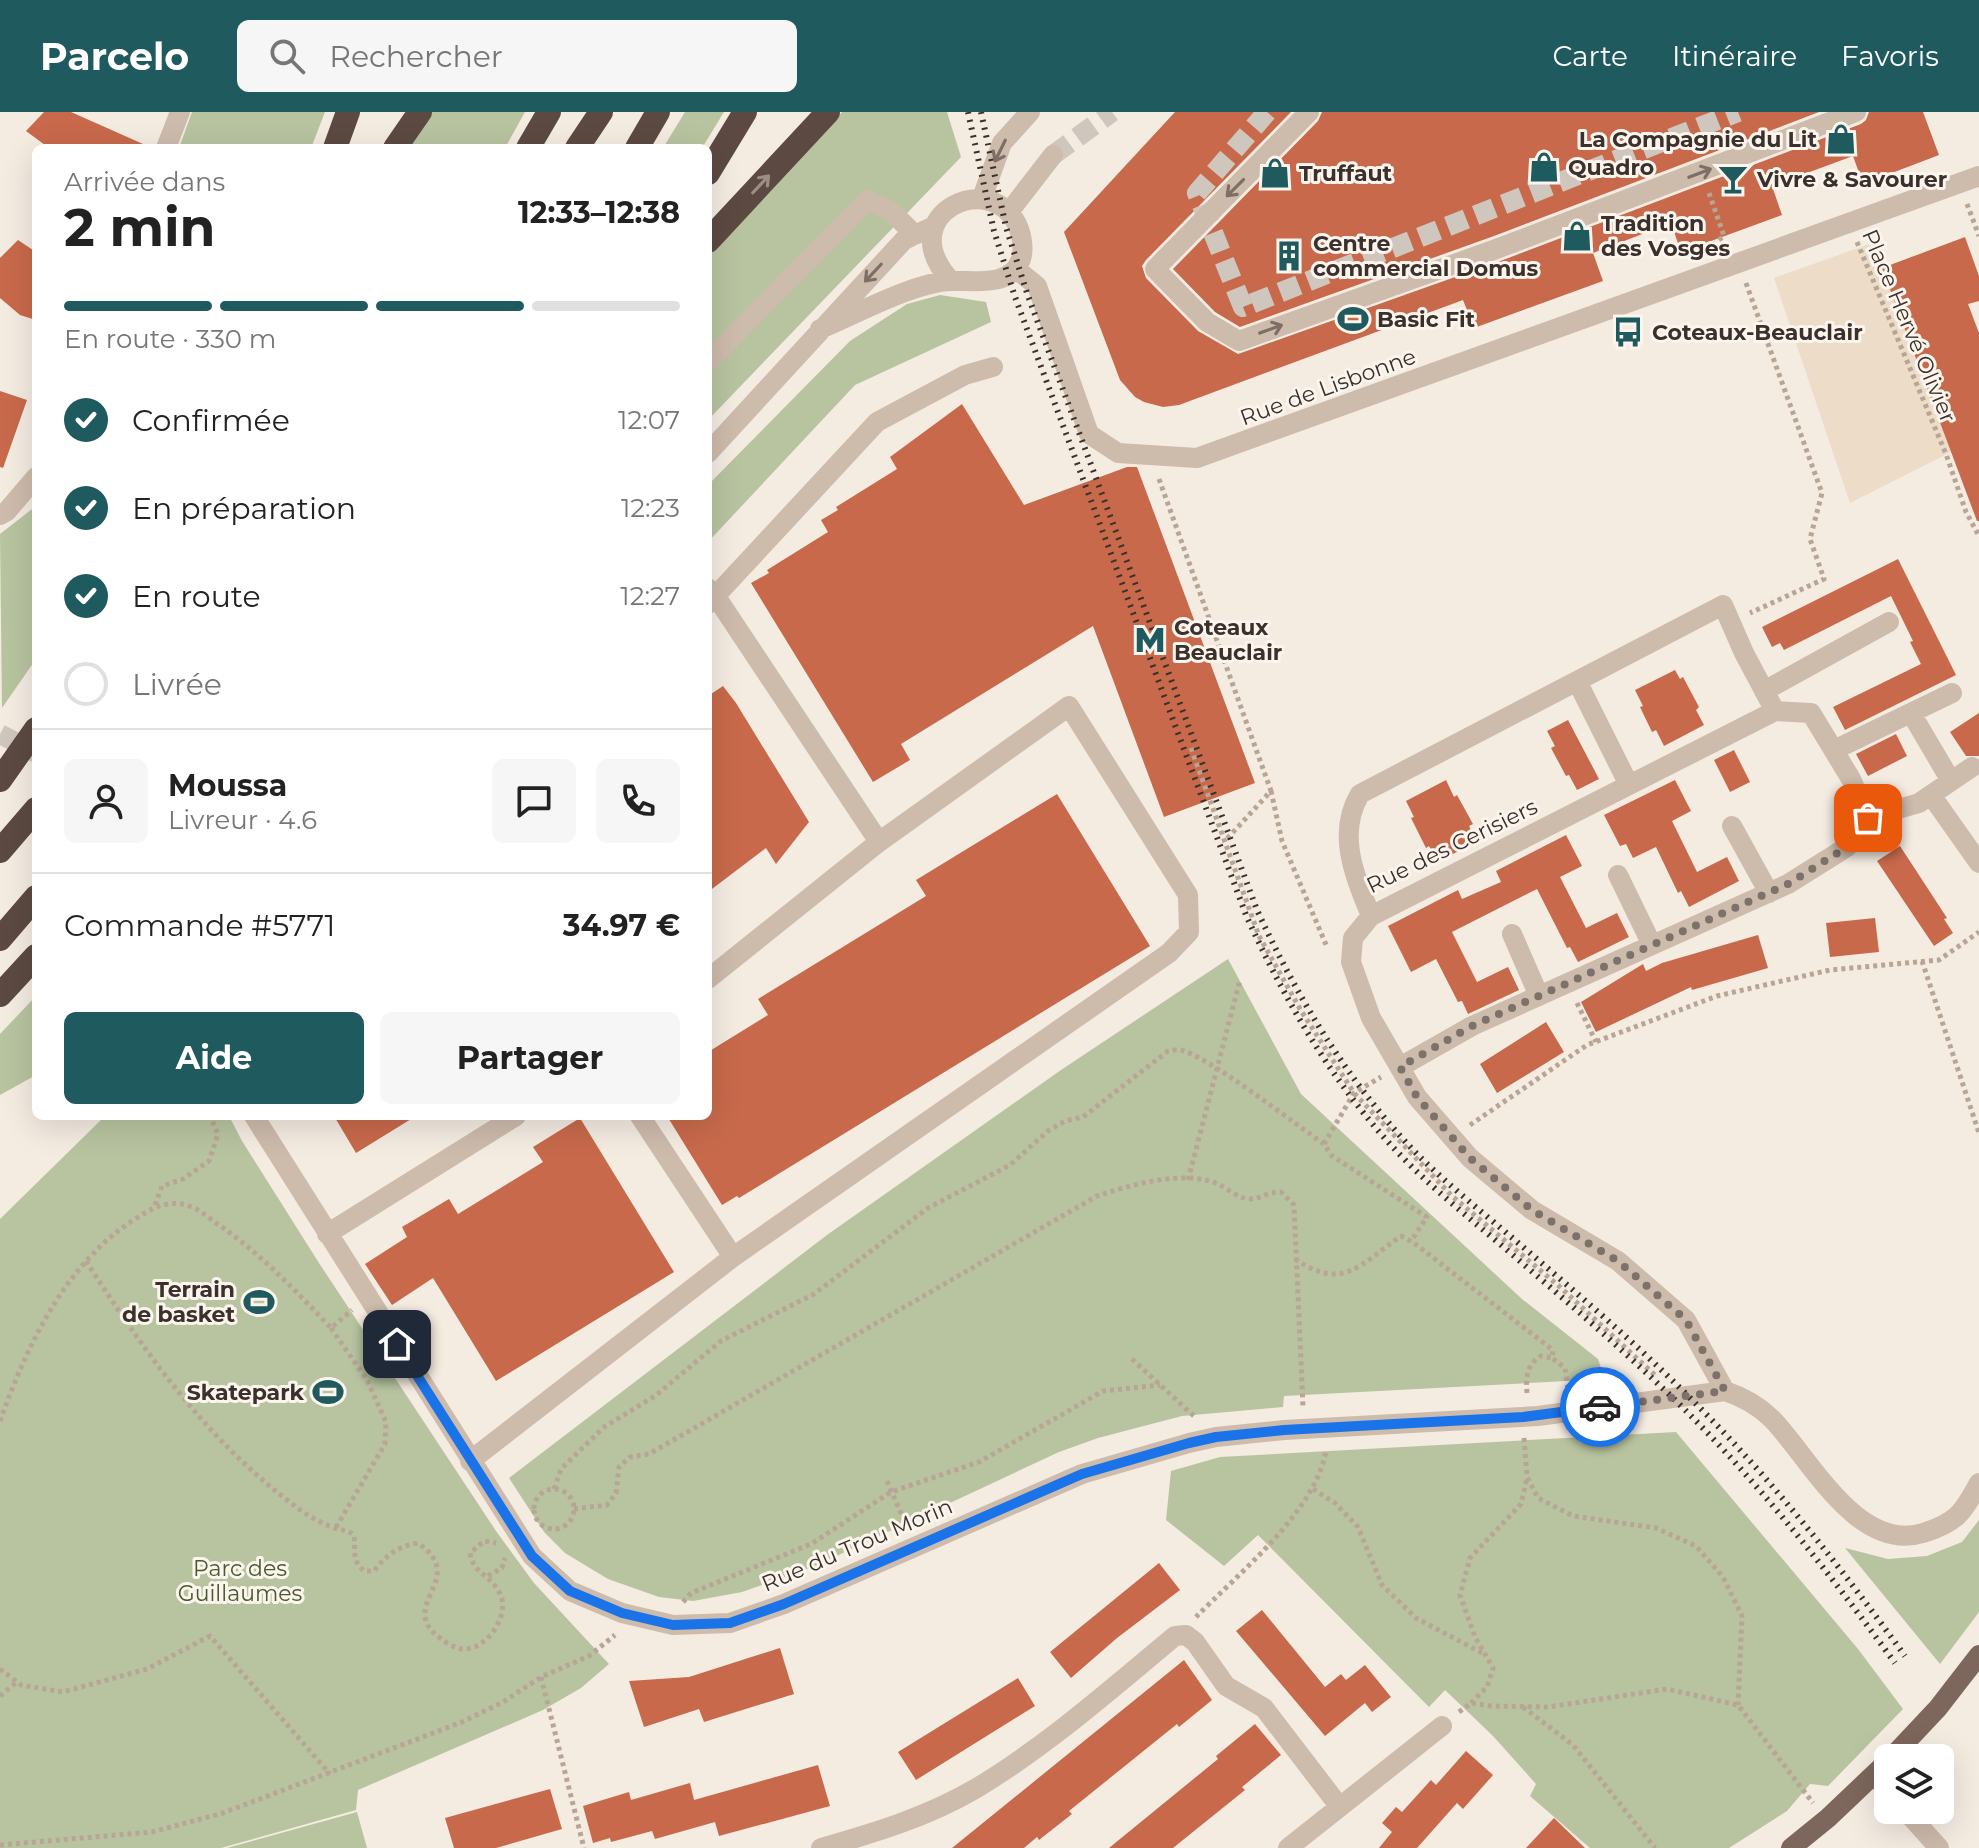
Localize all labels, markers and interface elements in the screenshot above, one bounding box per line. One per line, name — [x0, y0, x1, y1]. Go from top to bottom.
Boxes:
search box — [237, 20, 797, 92]
text: Parcelo — [40, 33, 189, 80]
icon: search — [265, 34, 309, 78]
text: Rechercher — [329, 38, 503, 75]
text: Carte — [1552, 39, 1628, 73]
text: Itinéraire — [1672, 39, 1797, 73]
text: Favoris — [1841, 39, 1939, 73]
shop icon: La Compagnie du Lit — [1824, 122, 1858, 156]
place label: La Compagnie du Lit — [1579, 126, 1817, 153]
one-way arrow — [992, 139, 1007, 163]
shop icon: Quadro — [1527, 150, 1561, 184]
place label: Quadro — [1568, 154, 1654, 181]
shop icon: Truffaut — [1258, 156, 1292, 190]
place label: Truffaut — [1299, 160, 1393, 187]
bar icon: Vivre & Savourer — [1716, 162, 1750, 196]
one-way arrow — [1687, 165, 1712, 179]
text: Arrivée dans — [64, 166, 225, 198]
place label: Vivre & Savourer — [1756, 166, 1947, 193]
one-way arrow — [752, 174, 771, 194]
one-way arrow — [1226, 178, 1245, 197]
text: 12:33–12:38 — [518, 194, 680, 231]
text: 2 min — [64, 196, 216, 259]
place label: Tradition des Vosges — [1601, 210, 1731, 262]
shop icon: Tradition des Vosges — [1560, 219, 1594, 253]
street label: Place Hervé Olivier — [1856, 225, 1962, 427]
place label: Centre commercial Domus — [1313, 230, 1538, 282]
building icon: Centre commercial Domus — [1272, 239, 1306, 273]
one-way arrow — [864, 263, 882, 283]
sports icon: Basic Fit — [1336, 302, 1370, 336]
place label: Basic Fit — [1377, 306, 1476, 333]
bus stop icon: Coteaux-Beauclair — [1611, 315, 1645, 349]
place label: Coteaux-Beauclair — [1652, 319, 1863, 346]
one-way arrow — [1259, 321, 1283, 335]
text: En route · 330 m — [64, 323, 276, 355]
street label: Rue de Lisbonne — [1236, 343, 1420, 431]
icon: check — [64, 398, 108, 442]
text: Confirmée — [132, 402, 290, 439]
text: 12:07 — [618, 404, 680, 436]
icon: check — [64, 486, 108, 530]
text: En préparation — [132, 490, 356, 527]
text: 12:23 — [621, 492, 680, 524]
icon: check — [64, 574, 108, 618]
text: En route — [132, 578, 261, 615]
text: 12:27 — [620, 580, 680, 612]
place label: Coteaux Beauclair — [1174, 614, 1282, 666]
metro station icon: Coteaux Beauclair — [1133, 623, 1167, 657]
text: Livrée — [132, 666, 222, 703]
button: person — [64, 759, 148, 843]
button: chat — [492, 759, 576, 843]
button: phone — [596, 759, 680, 843]
text: Moussa — [168, 767, 287, 804]
pin — [1834, 784, 1902, 852]
street label: Rue des Cerisiers — [1362, 793, 1542, 899]
icon: bag — [1846, 796, 1890, 840]
text: Livreur · 4.6 — [168, 804, 317, 836]
text: Commande #5771 — [64, 907, 335, 944]
text: 34.97 € — [563, 907, 680, 944]
button: Aide — [64, 1012, 364, 1104]
button: Partager — [380, 1012, 680, 1104]
place label: Terrain de basket — [122, 1276, 235, 1328]
sports icon: Terrain de basket — [242, 1285, 276, 1319]
pin — [363, 1310, 431, 1378]
icon: home — [375, 1322, 419, 1366]
courier — [1560, 1367, 1640, 1447]
sports icon: Skatepark — [311, 1375, 345, 1409]
place label: Skatepark — [187, 1379, 305, 1406]
icon: car — [1578, 1385, 1622, 1429]
street label: Rue du Trou Morin — [758, 1493, 956, 1597]
park label: Parc des Guillaumes — [178, 1555, 303, 1607]
map controls — [1874, 1744, 1954, 1824]
button: layers — [1874, 1744, 1954, 1824]

